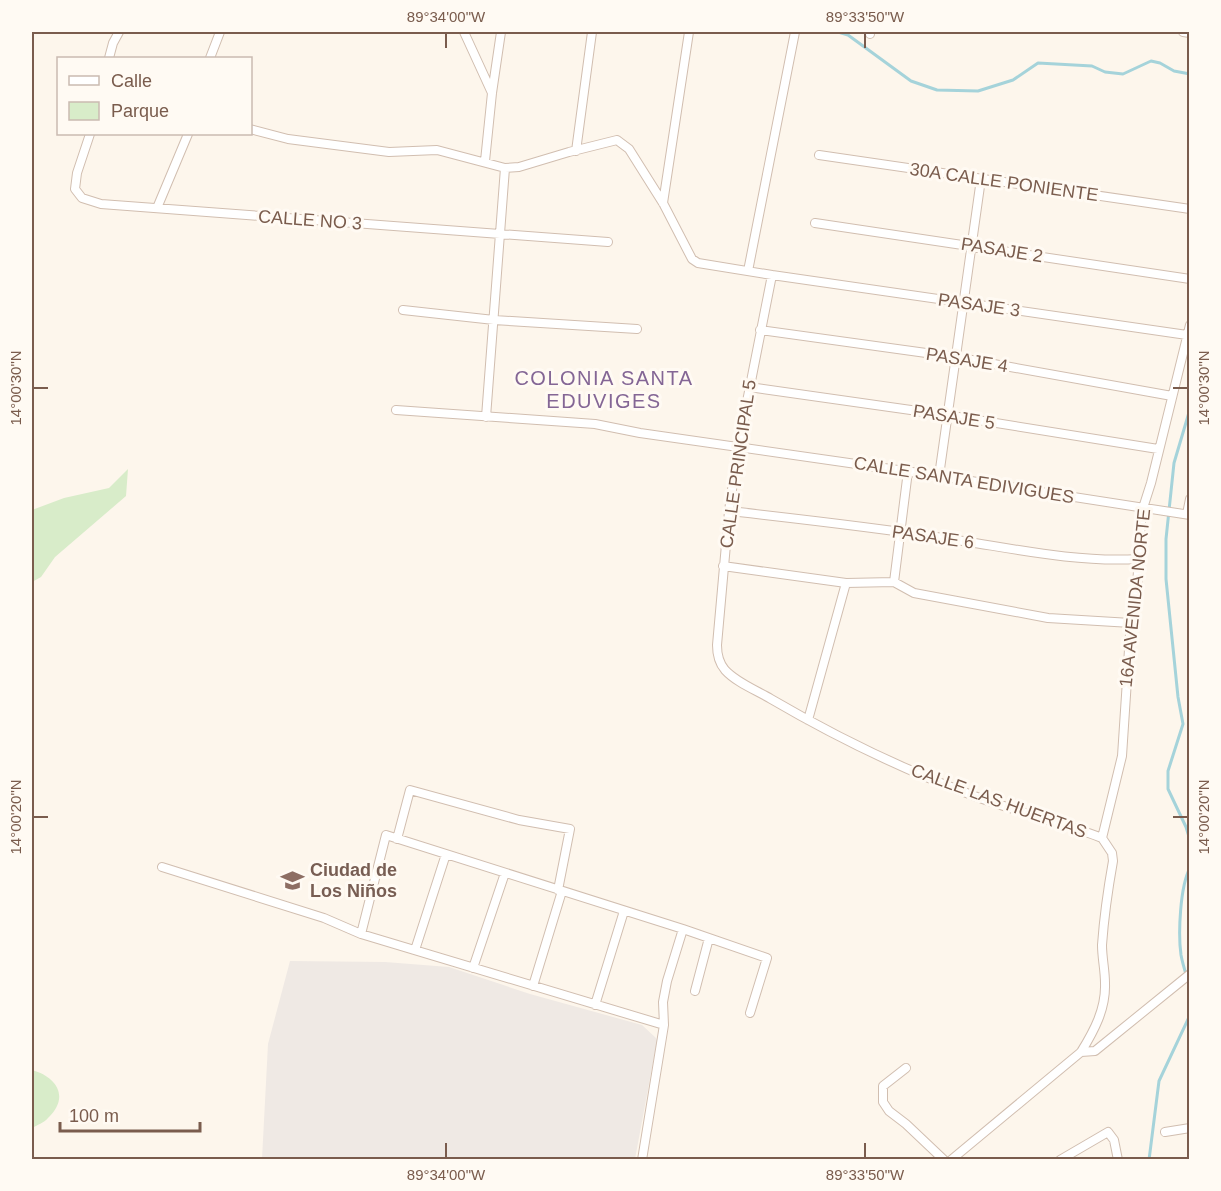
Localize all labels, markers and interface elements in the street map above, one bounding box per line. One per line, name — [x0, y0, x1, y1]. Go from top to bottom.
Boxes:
text: 89°34'00"W — [407, 8, 486, 25]
text: 89°33'50"W — [826, 8, 905, 25]
legend — [57, 57, 252, 135]
text: Calle — [111, 71, 152, 91]
text: Parque — [111, 101, 169, 121]
street label: 30A CALLE PONIENTE — [908, 159, 1100, 205]
street label: CALLE NO 3 — [257, 206, 363, 234]
street label: PASAJE 2 — [960, 234, 1044, 266]
street label: PASAJE 3 — [937, 289, 1021, 321]
street label: PASAJE 4 — [925, 344, 1009, 376]
text: 14°00'30"N — [7, 350, 24, 426]
text: 14°00'30"N — [1195, 350, 1212, 426]
district label: COLONIA SANTA EDUVIGES — [514, 367, 694, 412]
street label: CALLE PRINCIPAL 5 — [716, 378, 760, 550]
street label: PASAJE 5 — [912, 401, 996, 433]
street label: CALLE SANTA EDIVIGUES — [852, 453, 1076, 507]
street label: 16A AVENIDA NORTE — [1116, 508, 1154, 688]
street label: PASAJE 6 — [891, 521, 975, 553]
street label: CALLE LAS HUERTAS — [908, 760, 1090, 842]
text: 14°00'20"N — [7, 779, 24, 855]
text: 14°00'20"N — [1195, 779, 1212, 855]
place label: Ciudad de Los Niños — [310, 860, 397, 901]
school or university icon: Ciudad de Los Niños — [279, 867, 305, 893]
scale bar — [60, 1095, 200, 1133]
text: 100 m — [69, 1106, 119, 1126]
text: 89°34'00"W — [407, 1166, 486, 1183]
text: 89°33'50"W — [826, 1166, 905, 1183]

